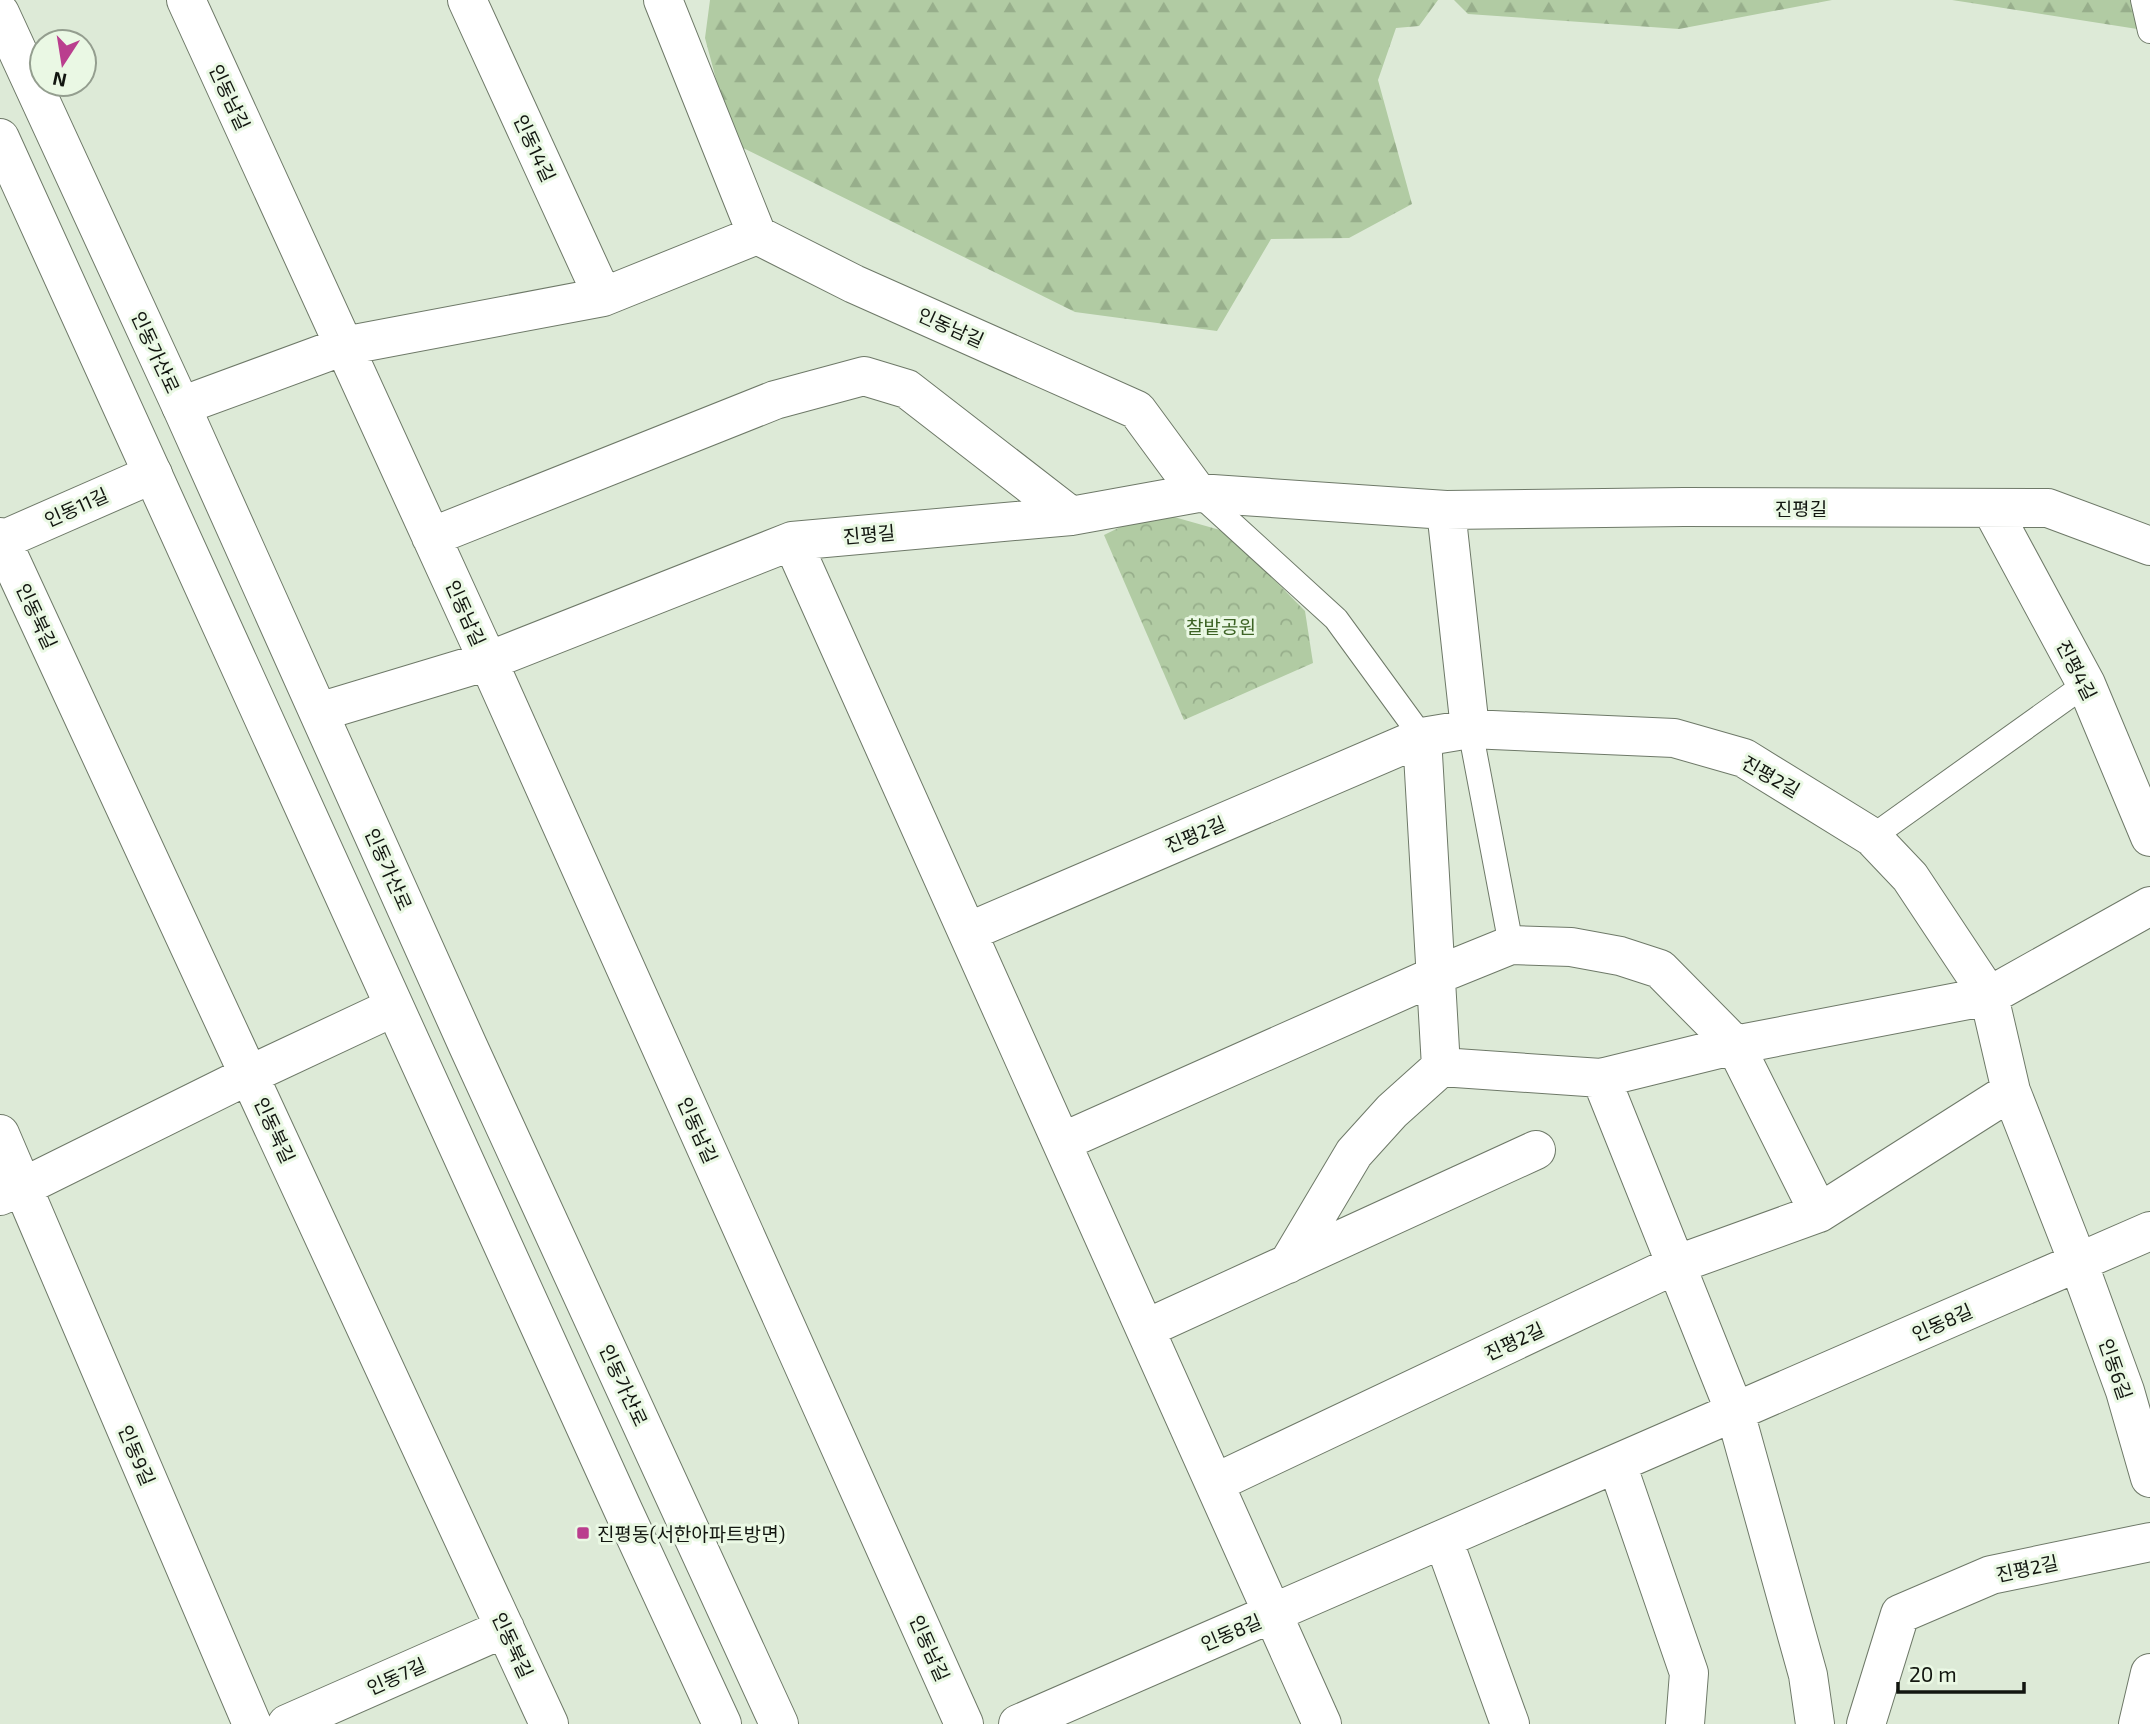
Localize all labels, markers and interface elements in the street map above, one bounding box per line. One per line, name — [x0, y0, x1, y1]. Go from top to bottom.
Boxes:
north arrow — [28, 28, 98, 98]
street label: 인동남길 — [205, 60, 255, 134]
text: N — [50, 67, 68, 93]
street label: 인동14길 — [509, 111, 561, 185]
street label: 인동남길 — [914, 302, 988, 352]
street label: 인동가산로 — [127, 308, 185, 396]
street label: 인동11길 — [40, 483, 112, 531]
street label: 진평길 — [1775, 497, 1827, 520]
street label: 진평길 — [842, 520, 896, 548]
street label: 인동남길 — [441, 576, 491, 650]
street label: 인동북길 — [12, 579, 62, 653]
park label: 찰밭공원 — [1186, 615, 1256, 638]
street label: 진평4길 — [2052, 636, 2102, 704]
street label: 진평2길 — [1738, 750, 1804, 802]
street label: 진평2길 — [1161, 811, 1229, 857]
street label: 인동가산로 — [361, 824, 417, 914]
street label: 인동북길 — [250, 1093, 300, 1167]
street label: 인동남길 — [673, 1093, 723, 1167]
street label: 인동8길 — [1908, 1298, 1976, 1346]
street label: 진평2길 — [1481, 1317, 1547, 1365]
street label: 인동6길 — [2095, 1335, 2137, 1403]
street label: 인동가산로 — [595, 1341, 653, 1429]
street label: 인동9길 — [114, 1421, 160, 1489]
place label: 진평동(서한아파트방면) — [597, 1522, 785, 1545]
marker: 진평동(서한아파트방면) — [575, 1525, 591, 1541]
street label: 진평2길 — [1994, 1550, 2060, 1586]
street label: 인동북길 — [488, 1608, 538, 1682]
street label: 인동8길 — [1197, 1609, 1265, 1655]
street label: 인동남길 — [905, 1611, 955, 1685]
scale bar — [1898, 1650, 2024, 1694]
street label: 인동7길 — [363, 1653, 429, 1699]
text: 20 m — [1909, 1661, 1957, 1686]

